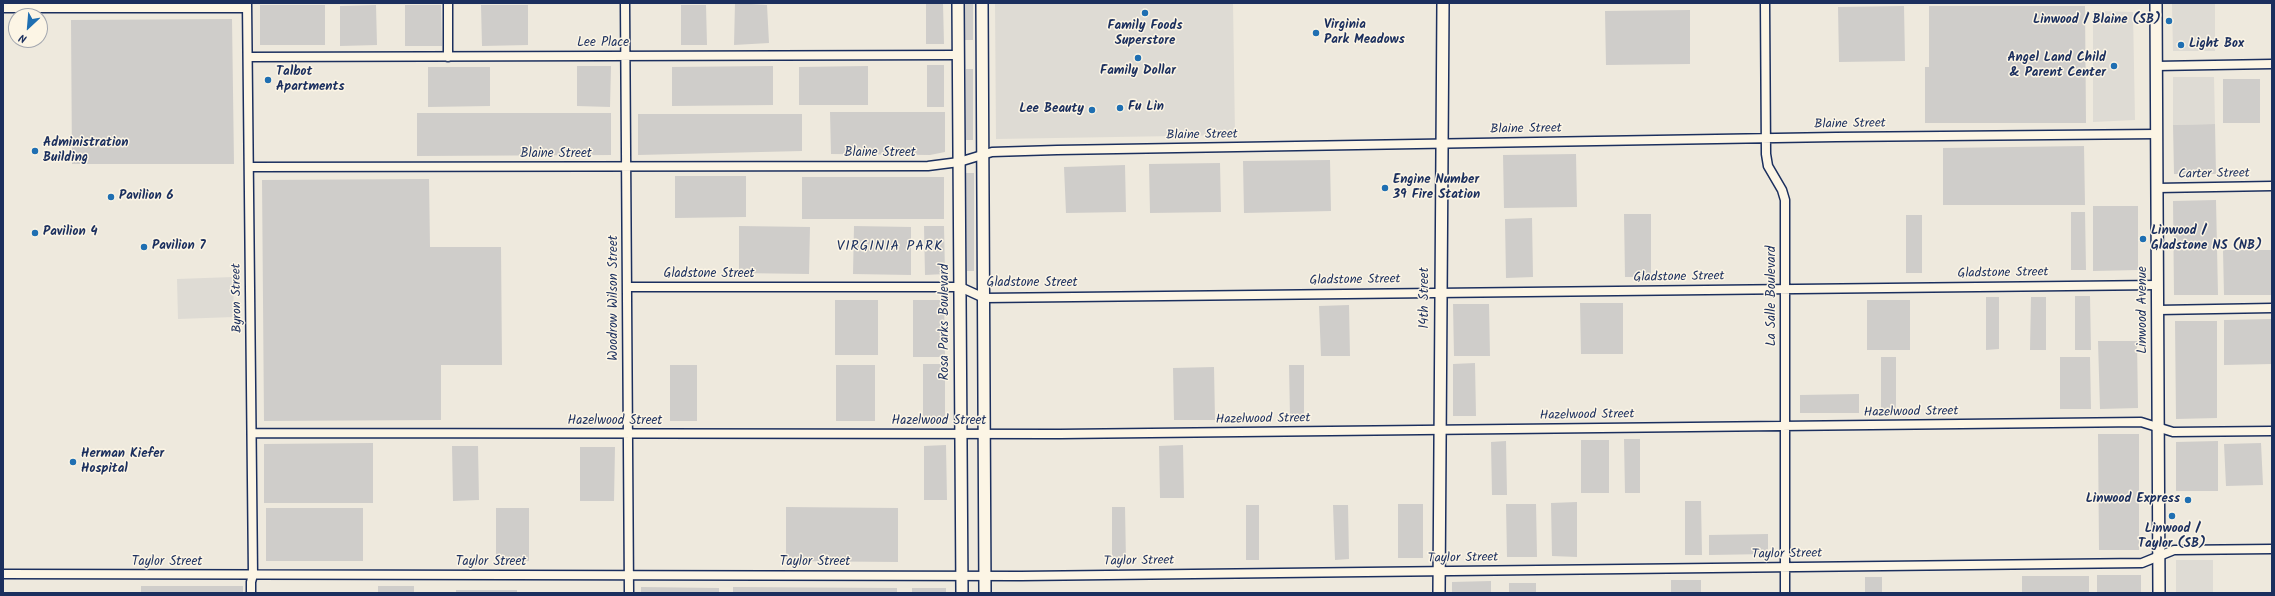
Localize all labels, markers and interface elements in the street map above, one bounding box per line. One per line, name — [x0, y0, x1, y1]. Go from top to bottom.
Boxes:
north arrow — [8, 8, 48, 48]
marker: Family Foods Superstore — [1140, 8, 1150, 18]
place label: Linwood / Blaine (SB) — [2033, 13, 2161, 29]
marker: Linwood / Blaine (SB) — [2164, 16, 2174, 26]
place label: Virginia Park Meadows — [1324, 18, 1405, 49]
place label: Family Foods Superstore — [1108, 19, 1182, 50]
text: N — [16, 28, 30, 48]
marker: Virginia Park Meadows — [1311, 28, 1321, 38]
street label: Lee Place — [577, 36, 629, 52]
place label: Light Box — [2189, 37, 2244, 53]
marker: Light Box — [2176, 40, 2186, 50]
place label: Angel Land Child & Parent Center — [2007, 51, 2106, 82]
marker: Family Dollar — [1133, 53, 1143, 63]
marker: Angel Land Child & Parent Center — [2109, 61, 2119, 71]
place label: Family Dollar — [1100, 64, 1176, 80]
place label: Talbot Apartments — [276, 65, 345, 96]
marker: Talbot Apartments — [263, 75, 273, 85]
place label: Fu Lin — [1128, 100, 1164, 116]
place label: Lee Beauty — [1019, 102, 1084, 118]
marker: Fu Lin — [1115, 103, 1125, 113]
marker: Lee Beauty — [1087, 105, 1097, 115]
street label: Blaine Street — [1814, 117, 1886, 133]
street label: Blaine Street — [1490, 122, 1562, 138]
street label: Blaine Street — [1166, 128, 1238, 144]
place label: Administration Building — [43, 136, 128, 167]
marker: Administration Building — [30, 146, 40, 156]
street label: Blaine Street — [844, 146, 916, 162]
street label: Blaine Street — [520, 147, 592, 163]
street label: Carter Street — [2178, 167, 2250, 183]
place label: Engine Number 39 Fire Station — [1393, 173, 1480, 204]
marker: Engine Number 39 Fire Station — [1380, 183, 1390, 193]
place label: Pavilion 6 — [119, 189, 174, 205]
marker: Pavilion 6 — [106, 192, 116, 202]
place label: Linwood / Gladstone NS (NB) — [2151, 224, 2262, 255]
place label: Pavilion 4 — [43, 225, 98, 241]
marker: Pavilion 4 — [30, 228, 40, 238]
marker: Linwood / Gladstone NS (NB) — [2138, 234, 2148, 244]
street label: Woodrow Wilson Street — [607, 235, 623, 361]
place label: Pavilion 7 — [152, 239, 206, 255]
district label: VIRGINIA PARK — [837, 240, 943, 256]
marker: Pavilion 7 — [139, 242, 149, 252]
street label: La Salle Boulevard — [1765, 246, 1781, 346]
street label: Byron Street — [230, 263, 246, 333]
street label: Rosa Parks Boulevard — [938, 264, 954, 380]
street label: Gladstone Street — [1957, 265, 2049, 283]
street label: Linwood Avenue — [2136, 266, 2152, 354]
street label: Gladstone Street — [663, 267, 755, 283]
street label: 14th Street — [1418, 267, 1434, 329]
street label: Gladstone Street — [1633, 269, 1725, 287]
street label: Gladstone Street — [1309, 272, 1401, 290]
street label: Gladstone Street — [986, 276, 1078, 292]
street label: Hazelwood Street — [1863, 404, 1959, 422]
street label: Hazelwood Street — [1539, 407, 1635, 425]
street label: Hazelwood Street — [1215, 411, 1311, 429]
street label: Hazelwood Street — [568, 414, 662, 430]
street label: Hazelwood Street — [892, 414, 986, 430]
place label: Herman Kiefer Hospital — [81, 447, 164, 478]
marker: Herman Kiefer Hospital — [68, 457, 78, 467]
place label: Linwood Express — [2086, 492, 2180, 508]
marker: Linwood Express — [2183, 495, 2193, 505]
marker: Linwood / Taylor (SB) — [2167, 511, 2177, 521]
place label: Linwood / Taylor (SB) — [2138, 522, 2206, 553]
street label: Taylor Street — [1752, 547, 1822, 563]
street label: Taylor Street — [1428, 551, 1498, 567]
street label: Taylor Street — [1104, 554, 1174, 570]
street label: Taylor Street — [132, 555, 202, 571]
street label: Taylor Street — [456, 555, 526, 571]
street label: Taylor Street — [780, 555, 850, 571]

